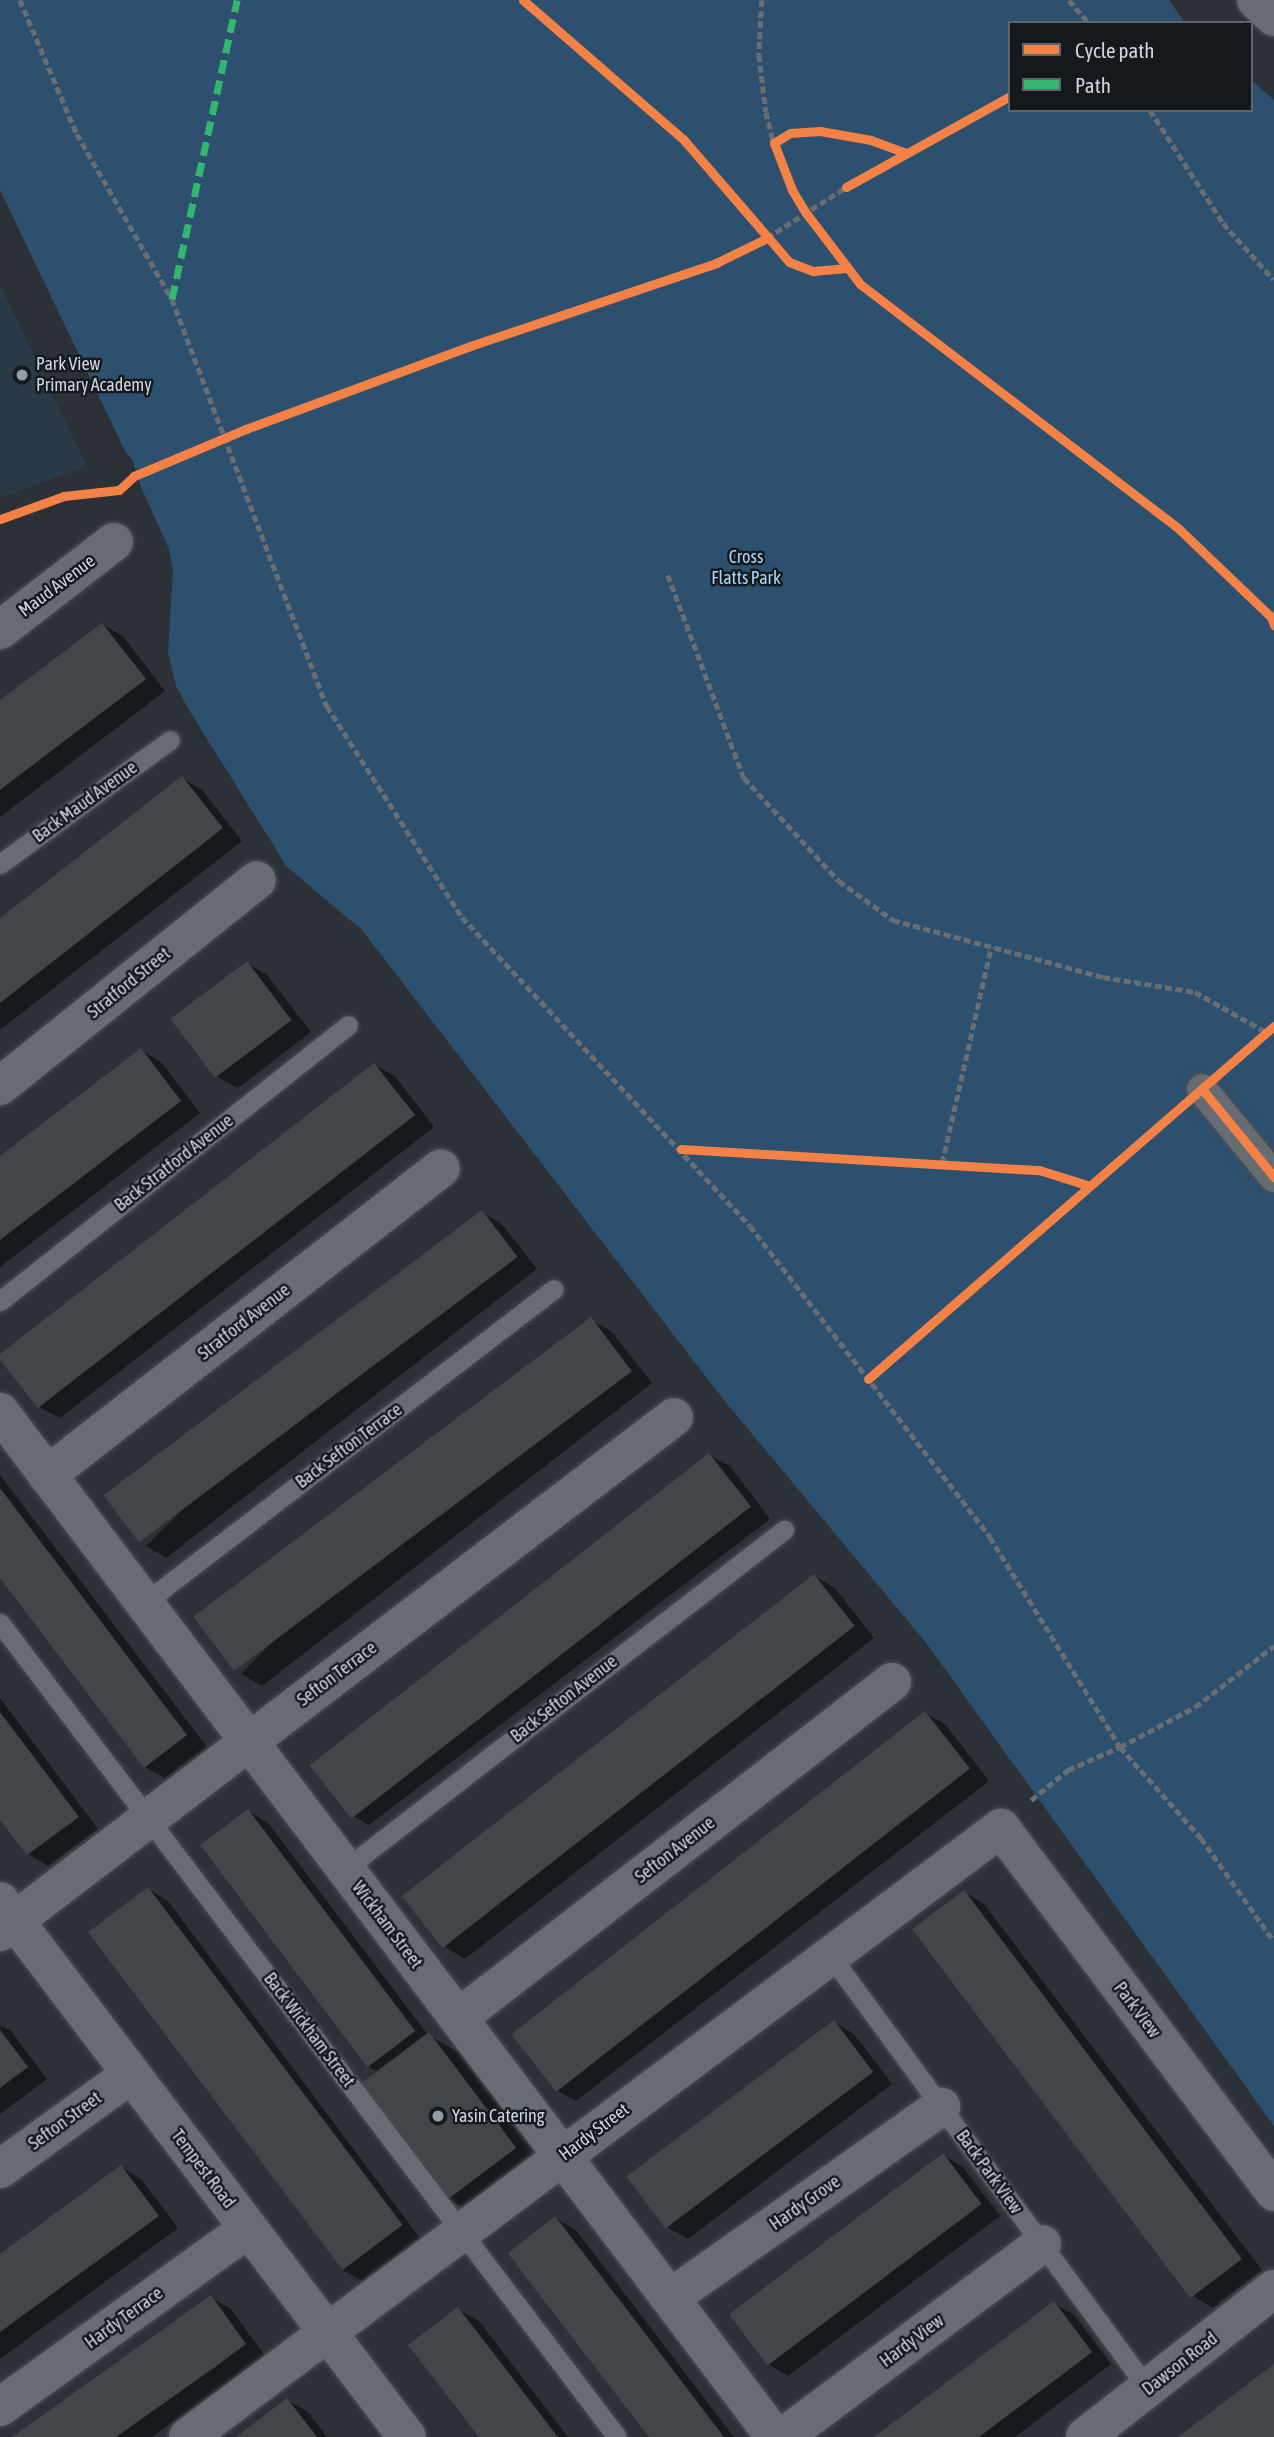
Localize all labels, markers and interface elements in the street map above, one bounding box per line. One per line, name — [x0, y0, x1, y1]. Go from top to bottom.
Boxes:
legend — [1008, 21, 1253, 112]
text: Cycle path — [1075, 38, 1154, 62]
text: Path — [1075, 73, 1111, 97]
place label: Park View Primary Academy — [36, 354, 152, 396]
marker: Park View Primary Academy — [14, 367, 30, 383]
park label: Cross Flatts Park — [711, 547, 781, 590]
street label: Maud Avenue — [15, 550, 99, 622]
street label: Back Maud Avenue — [29, 757, 141, 847]
street label: Stratford Street — [83, 943, 175, 1023]
street label: Back Stratford Avenue — [110, 1110, 238, 1216]
street label: Stratford Avenue — [194, 1279, 294, 1365]
street label: Back Sefton Terrace — [291, 1399, 407, 1493]
street label: Sefton Terrace — [293, 1637, 381, 1711]
street label: Back Sefton Avenue — [506, 1651, 622, 1747]
street label: Sefton Avenue — [631, 1812, 719, 1888]
street label: Wickham Street — [347, 1877, 427, 1973]
street label: Back Wickham Street — [259, 1969, 359, 2091]
street label: Park View — [1109, 1978, 1165, 2042]
street label: Sefton Street — [24, 2087, 106, 2155]
street label: Hardy Street — [555, 2099, 633, 2165]
place label: Yasin Catering — [452, 2105, 545, 2127]
marker: Yasin Catering — [430, 2108, 446, 2124]
street label: Tempest Road — [166, 2125, 240, 2213]
street label: Back Park View — [951, 2126, 1027, 2218]
street label: Hardy Grove — [766, 2171, 844, 2235]
street label: Hardy Terrace — [81, 2283, 167, 2353]
street label: Hardy View — [876, 2310, 948, 2372]
street label: Dawson Road — [1138, 2328, 1222, 2400]

